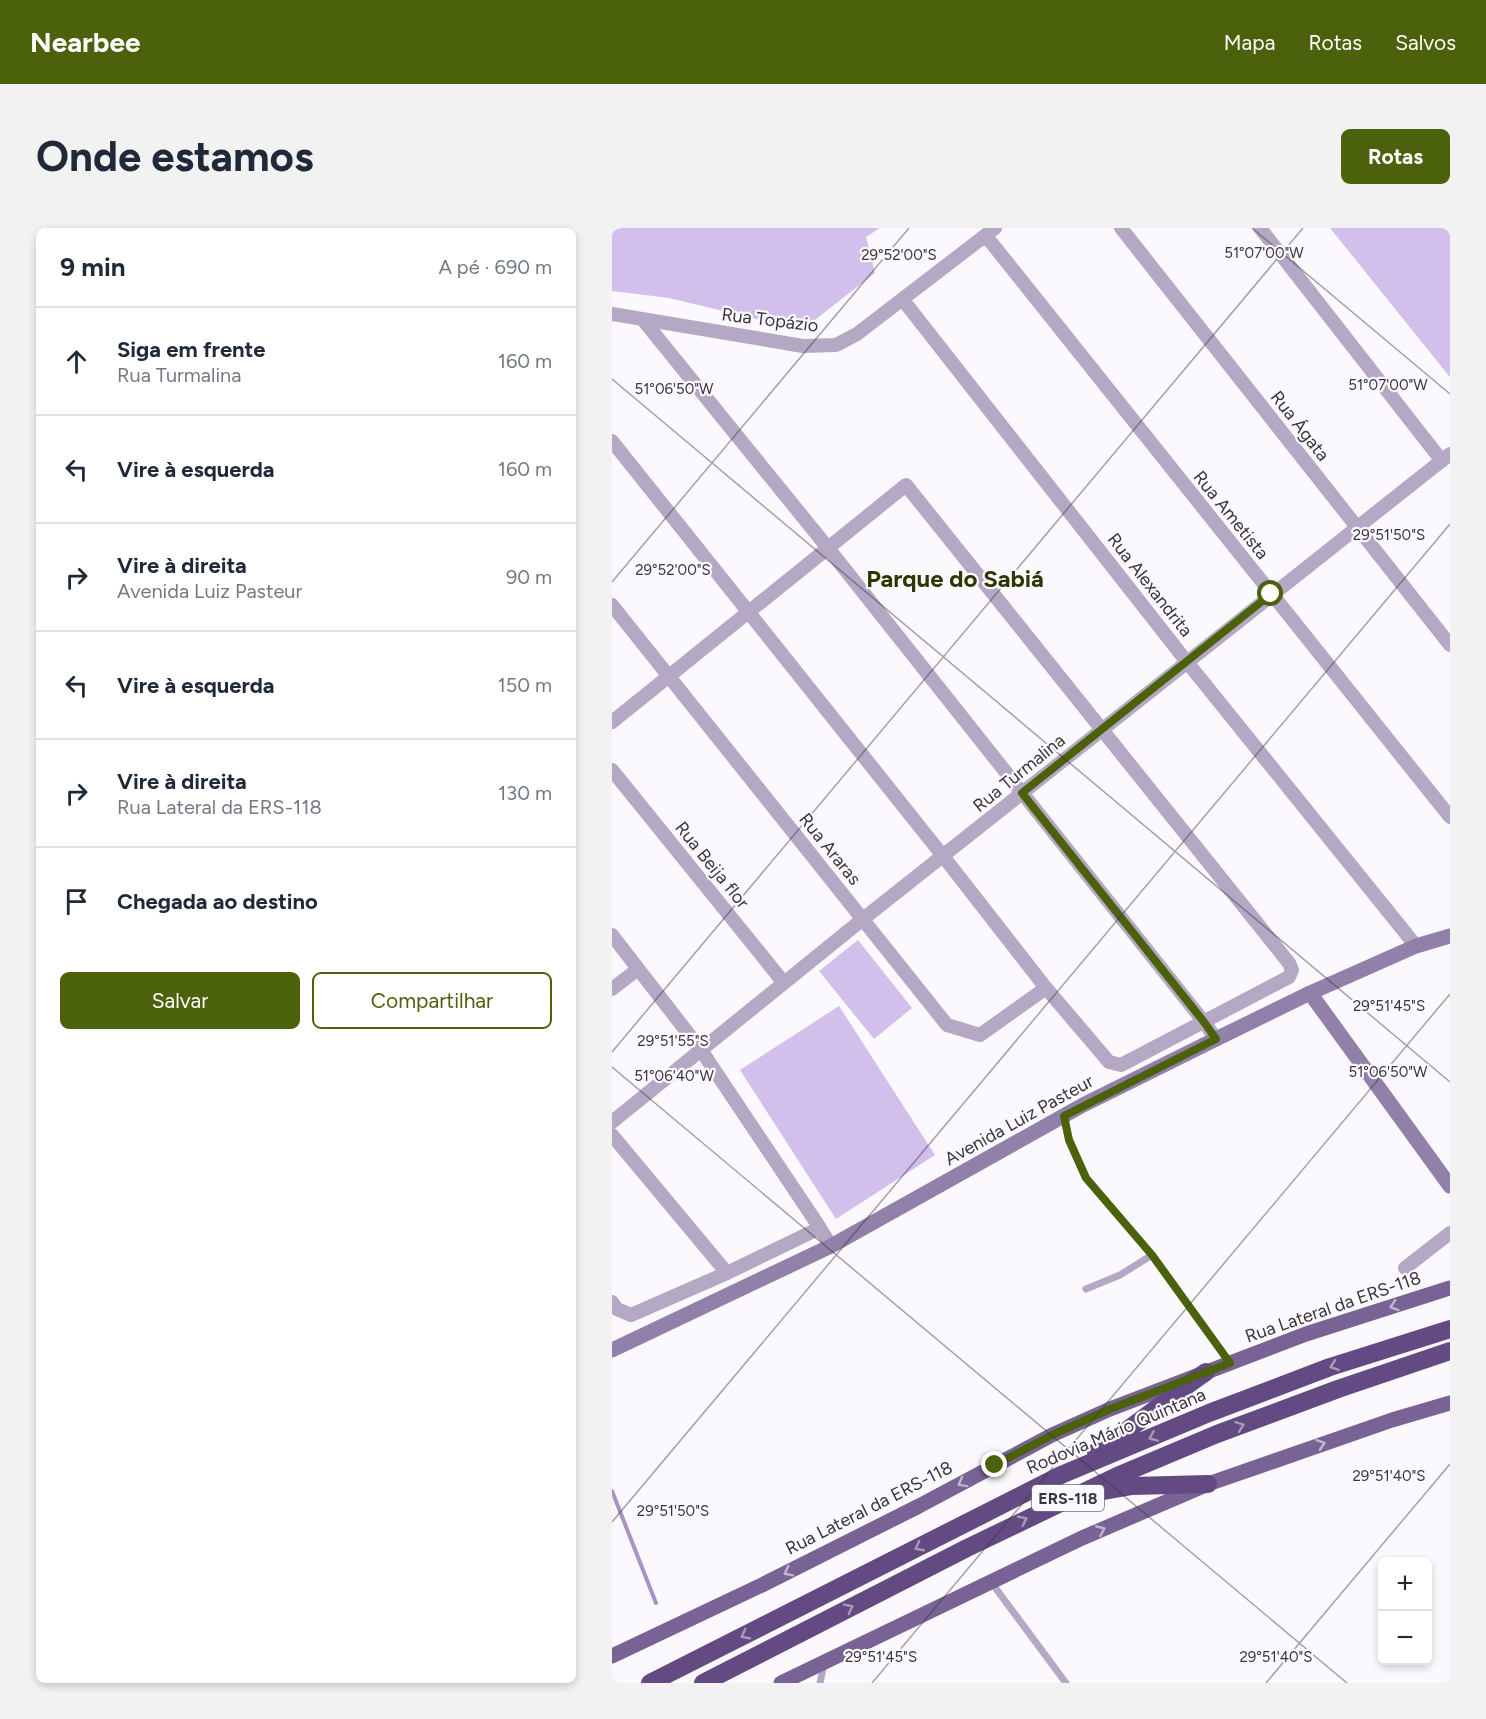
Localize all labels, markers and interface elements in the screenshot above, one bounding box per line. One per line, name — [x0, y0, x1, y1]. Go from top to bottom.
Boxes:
text: Nearbee — [30, 25, 140, 59]
text: Mapa — [1224, 30, 1275, 55]
text: Rotas — [1308, 30, 1362, 55]
text: Salvos — [1395, 30, 1456, 55]
button: Rotas — [1341, 129, 1450, 184]
text: Onde estamos — [36, 131, 314, 182]
text: 51°07'00"W — [1224, 244, 1304, 262]
text: 29°52'00"S — [861, 246, 937, 264]
text: 9 min — [60, 251, 126, 283]
text: A pé · 690 m — [438, 255, 552, 279]
street label: Rua Topázio — [720, 303, 820, 337]
text: Siga em frente — [117, 336, 265, 363]
icon: ahead — [60, 345, 93, 378]
text: 160 m — [498, 349, 552, 373]
text: Rua Turmalina — [117, 363, 241, 387]
text: 51°07'00"W — [1348, 376, 1428, 394]
text: 51°06'50"W — [635, 380, 714, 398]
street label: Rua Ágata — [1266, 387, 1334, 465]
icon: left — [60, 453, 93, 486]
text: Vire à esquerda — [117, 456, 275, 483]
text: 160 m — [498, 457, 552, 481]
street label: Rua Ametista — [1189, 466, 1273, 564]
text: 29°51'50"S — [1353, 526, 1425, 544]
street label: Rua Alexandrita — [1103, 529, 1197, 641]
text: Vire à direita — [117, 552, 247, 579]
icon: right — [60, 561, 93, 594]
text: 29°52'00"S — [635, 561, 711, 579]
district label: Parque do Sabiá — [866, 564, 1044, 593]
text: 90 m — [506, 565, 552, 589]
text: Avenida Luiz Pasteur — [117, 579, 302, 603]
route start — [1257, 580, 1283, 606]
icon: left — [60, 669, 93, 702]
text: Vire à esquerda — [117, 672, 275, 699]
text: 150 m — [497, 673, 552, 697]
street label: Rua Turmalina — [969, 729, 1069, 817]
text: Vire à direita — [117, 768, 247, 795]
icon: right — [60, 777, 93, 810]
text: 130 m — [498, 781, 552, 805]
text: Rua Lateral da ERS-118 — [117, 795, 322, 819]
street label: Rua Araras — [794, 809, 866, 889]
street label: Rua Beija flor — [670, 817, 754, 913]
icon: arrive — [60, 885, 93, 918]
text: Chegada ao destino — [117, 888, 318, 915]
button: Salvar — [60, 972, 300, 1029]
button: Compartilhar — [312, 972, 552, 1029]
text: 29°51'45"S — [1353, 997, 1425, 1015]
text: 29°51'55"S — [637, 1032, 709, 1050]
text: 51°06'50"W — [1349, 1063, 1428, 1081]
text: 51°06'40"W — [634, 1067, 714, 1085]
street label: Avenida Luiz Pasteur — [941, 1070, 1097, 1170]
street label: Rua Lateral da ERS-118 — [1242, 1267, 1424, 1347]
one-way arrow — [1389, 1299, 1400, 1311]
one-way arrow — [1329, 1359, 1340, 1371]
street label: Rodovia Mário Quintana — [1023, 1383, 1209, 1479]
one-way arrow — [1234, 1420, 1245, 1433]
one-way arrow — [1148, 1430, 1159, 1442]
one-way arrow — [1316, 1439, 1326, 1452]
route end — [981, 1451, 1007, 1477]
street label: Rua Lateral da ERS-118 — [782, 1456, 956, 1560]
text: 29°51'40"S — [1352, 1467, 1426, 1485]
one-way arrow — [958, 1476, 968, 1487]
road number: ERS-118 — [1032, 1485, 1104, 1511]
text: 29°51'50"S — [637, 1502, 709, 1520]
one-way arrow — [1016, 1516, 1027, 1528]
one-way arrow — [1094, 1525, 1105, 1537]
one-way arrow — [915, 1540, 926, 1551]
map controls — [1378, 1557, 1432, 1665]
button: + — [1378, 1557, 1432, 1611]
one-way arrow — [784, 1564, 795, 1576]
one-way arrow — [842, 1604, 853, 1616]
button: − — [1378, 1611, 1432, 1665]
one-way arrow — [741, 1627, 752, 1639]
text: 29°51'45"S — [845, 1648, 917, 1666]
text: 29°51'40"S — [1239, 1648, 1313, 1666]

